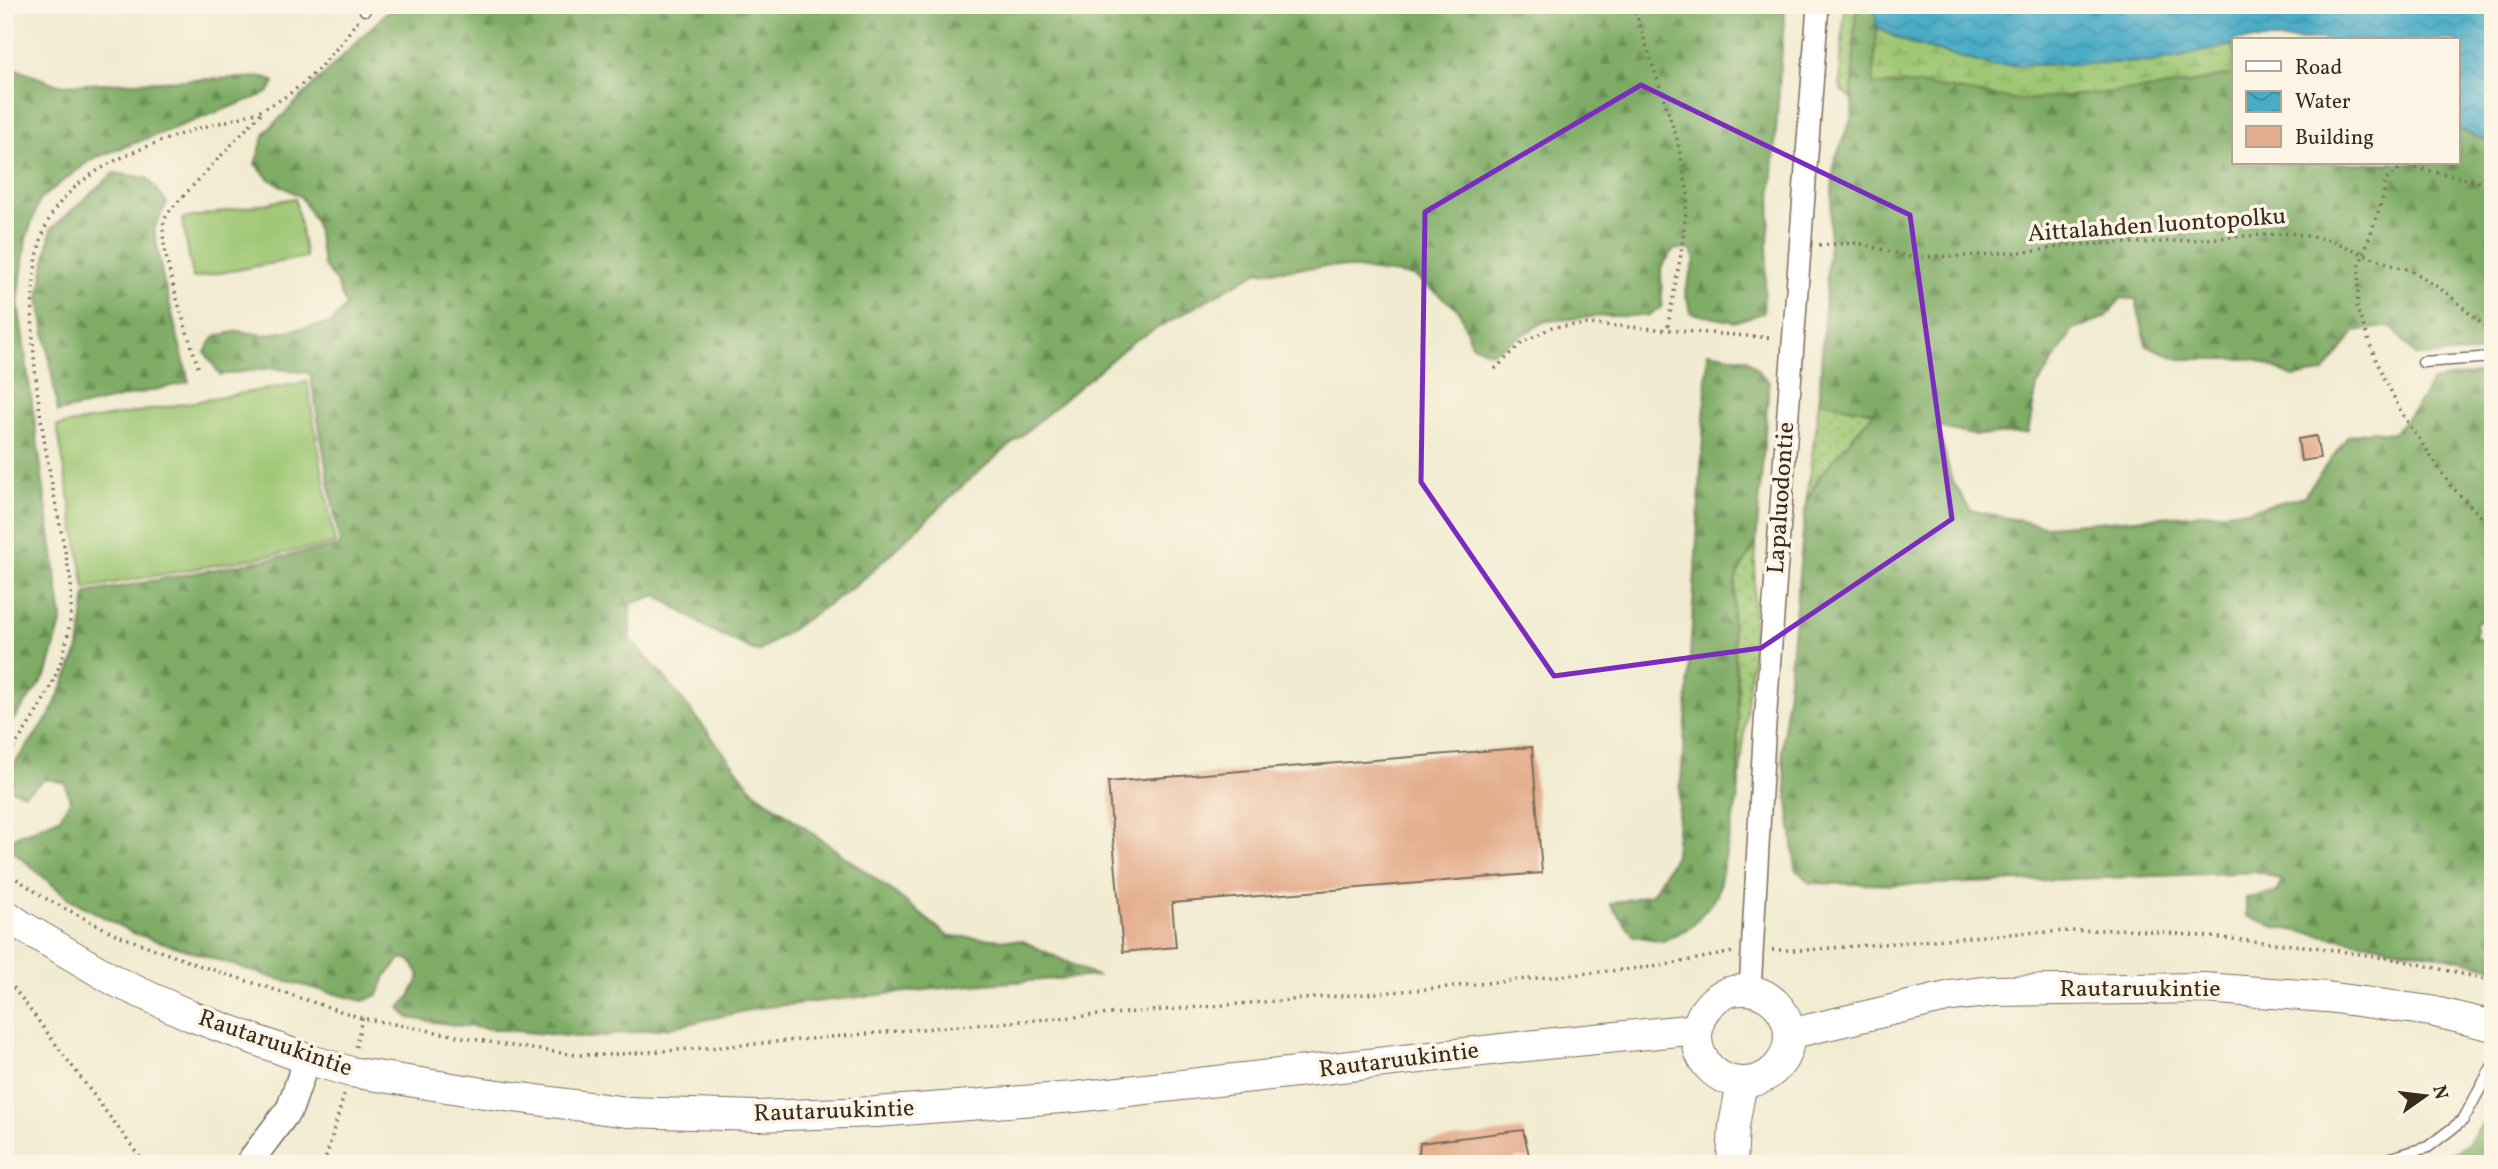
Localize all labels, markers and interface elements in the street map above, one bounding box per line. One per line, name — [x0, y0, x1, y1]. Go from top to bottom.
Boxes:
legend — [2232, 38, 2460, 164]
text: Road — [2295, 54, 2342, 83]
text: Water — [2295, 88, 2351, 117]
text: Building — [2295, 124, 2374, 153]
street label: Aittalahden luontopolku — [2027, 200, 2287, 252]
street label: Lapaluodontie — [1760, 421, 1804, 575]
street label: Rautaruukintie — [2059, 973, 2221, 1007]
street label: Rautaruukintie — [193, 1002, 357, 1086]
street label: Rautaruukintie — [1317, 1034, 1481, 1088]
north arrow — [2390, 1060, 2460, 1130]
text: N — [2425, 1083, 2454, 1102]
street label: Rautaruukintie — [753, 1092, 915, 1132]

